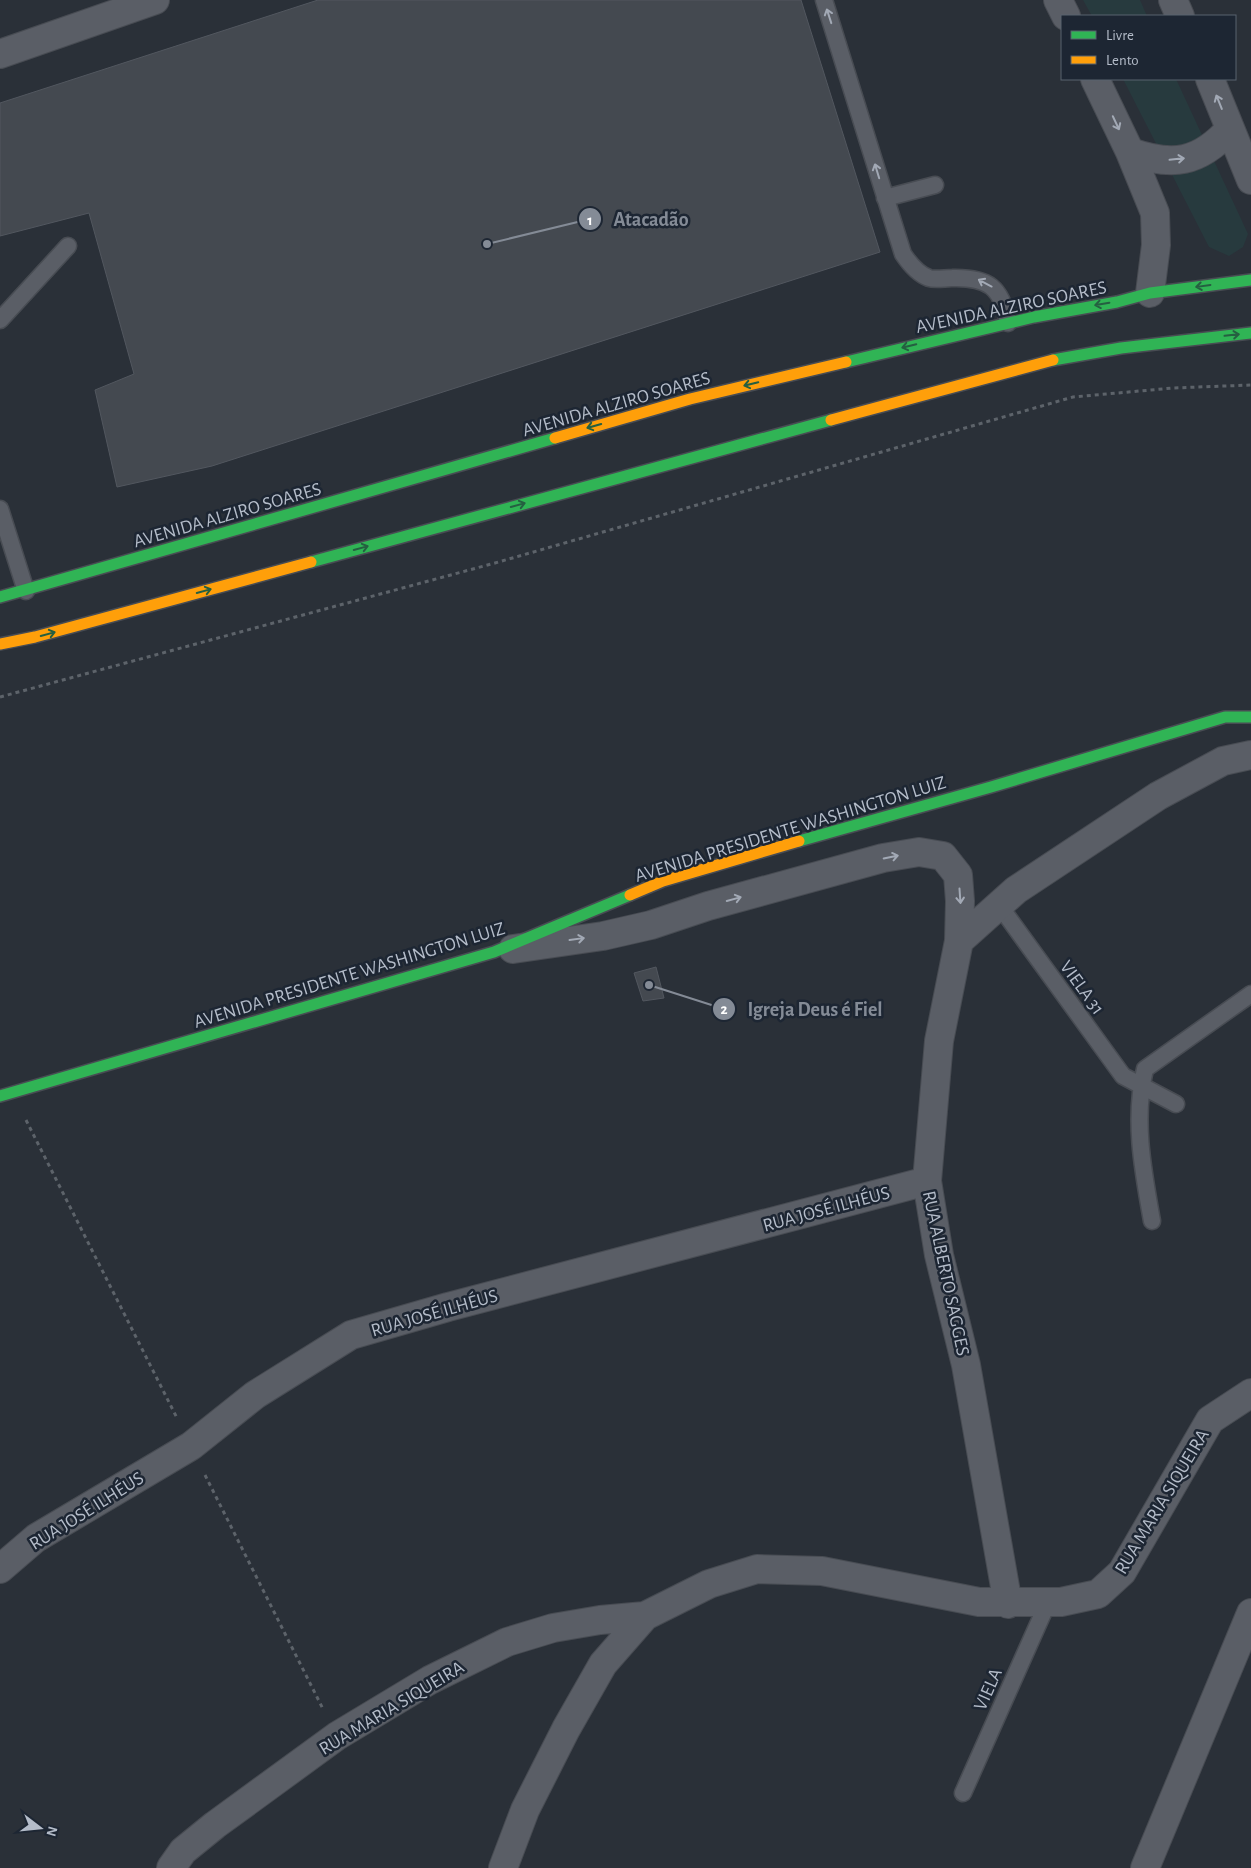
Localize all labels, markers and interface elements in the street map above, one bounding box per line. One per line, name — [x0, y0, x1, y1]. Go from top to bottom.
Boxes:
one-way arrow — [824, 8, 833, 24]
legend — [1061, 15, 1236, 80]
text: Livre — [1106, 28, 1134, 43]
text: Lento — [1106, 53, 1139, 68]
one-way arrow — [1214, 95, 1224, 110]
one-way arrow — [1112, 115, 1122, 130]
one-way arrow — [1169, 154, 1185, 164]
one-way arrow — [871, 164, 881, 180]
callout: Atacadão — [578, 202, 698, 237]
text: Atacadão — [613, 210, 689, 230]
text: 1 — [587, 213, 593, 228]
street label: AVENIDA ALZIRO SOARES — [914, 278, 1108, 337]
one-way arrow — [977, 278, 992, 288]
one-way arrow — [1195, 281, 1211, 291]
one-way arrow — [1095, 300, 1111, 310]
one-way arrow — [1223, 330, 1239, 340]
one-way arrow — [902, 342, 918, 351]
street label: AVENIDA ALZIRO SOARES — [520, 368, 713, 440]
one-way arrow — [744, 380, 760, 389]
one-way arrow — [587, 422, 603, 432]
street label: AVENIDA ALZIRO SOARES — [131, 479, 324, 551]
one-way arrow — [509, 499, 525, 509]
one-way arrow — [353, 542, 369, 552]
one-way arrow — [196, 585, 212, 595]
one-way arrow — [39, 628, 55, 638]
street label: AVENIDA PRESIDENTE WASHINGTON LUIZ — [633, 773, 948, 886]
one-way arrow — [882, 851, 898, 861]
one-way arrow — [955, 888, 964, 904]
one-way arrow — [725, 894, 741, 903]
street label: AVENIDA PRESIDENTE WASHINGTON LUIZ — [192, 919, 507, 1032]
one-way arrow — [569, 934, 585, 944]
street label: VIELA 31 — [1056, 957, 1108, 1018]
callout: Igreja Deus é Fiel — [712, 992, 892, 1027]
text: Igreja Deus é Fiel — [747, 1000, 883, 1020]
text: 2 — [720, 1002, 728, 1017]
street label: RUA JOSÉ ILHÉUS — [760, 1181, 892, 1236]
street label: RUA ALBERTO SAGGES — [919, 1189, 972, 1358]
street label: RUA JOSÉ ILHÉUS — [368, 1284, 500, 1341]
street label: RUA MARIA SIQUEIRA — [1112, 1426, 1213, 1577]
street label: RUA JOSÉ ILHÉUS — [25, 1467, 147, 1554]
street label: RUA MARIA SIQUEIRA — [316, 1658, 467, 1759]
street label: VIELA — [971, 1666, 1006, 1714]
north arrow — [15, 1803, 65, 1853]
text: N — [43, 1825, 60, 1838]

